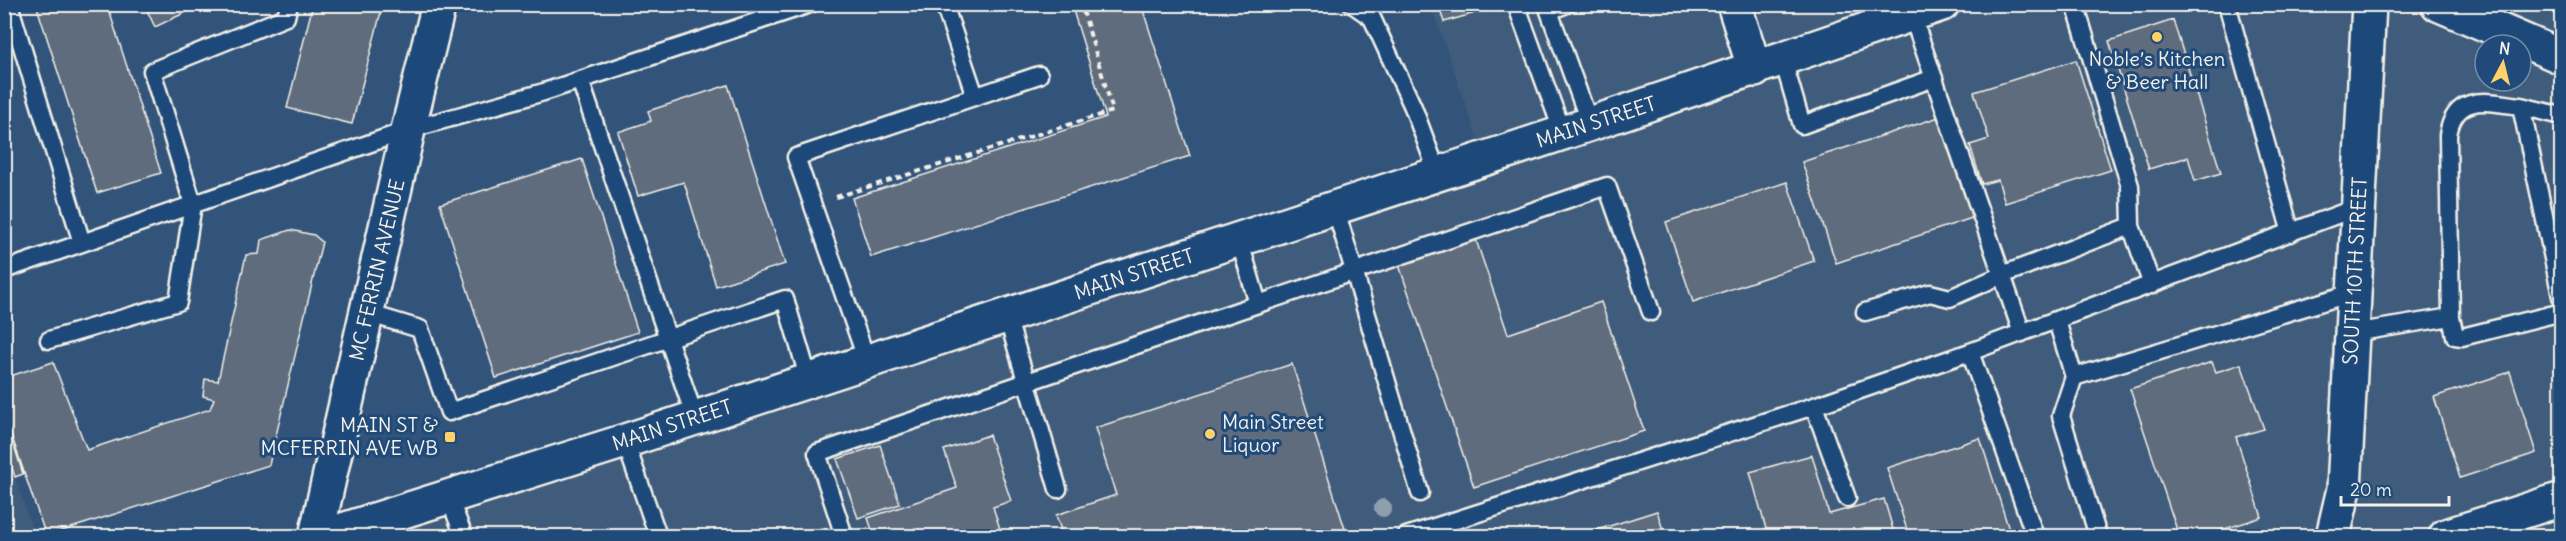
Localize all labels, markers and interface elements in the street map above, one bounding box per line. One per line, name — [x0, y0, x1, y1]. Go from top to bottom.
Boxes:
marker: Noble’s Kitchen & Beer Hall — [2150, 30, 2164, 44]
north arrow — [2473, 33, 2533, 93]
text: N — [2498, 38, 2512, 59]
place label: Noble’s Kitchen & Beer Hall — [2089, 46, 2225, 94]
street label: MAIN STREET — [1533, 90, 1659, 153]
street label: SOUTH 10TH STREET — [2337, 176, 2372, 366]
street label: MC FERRIN AVENUE — [343, 177, 410, 363]
street label: MAIN STREET — [1071, 242, 1197, 305]
street label: MAIN STREET — [609, 393, 735, 456]
place label: Main Street Liquor — [1222, 409, 1324, 457]
place label: MAIN ST & MCFERRIN AVE WB — [260, 412, 438, 460]
marker: Main Street Liquor — [1203, 427, 1217, 441]
marker: MAIN ST & MCFERRIN AVE WB — [443, 430, 457, 444]
scale bar — [2341, 469, 2449, 507]
text: 20 m — [2350, 478, 2392, 501]

